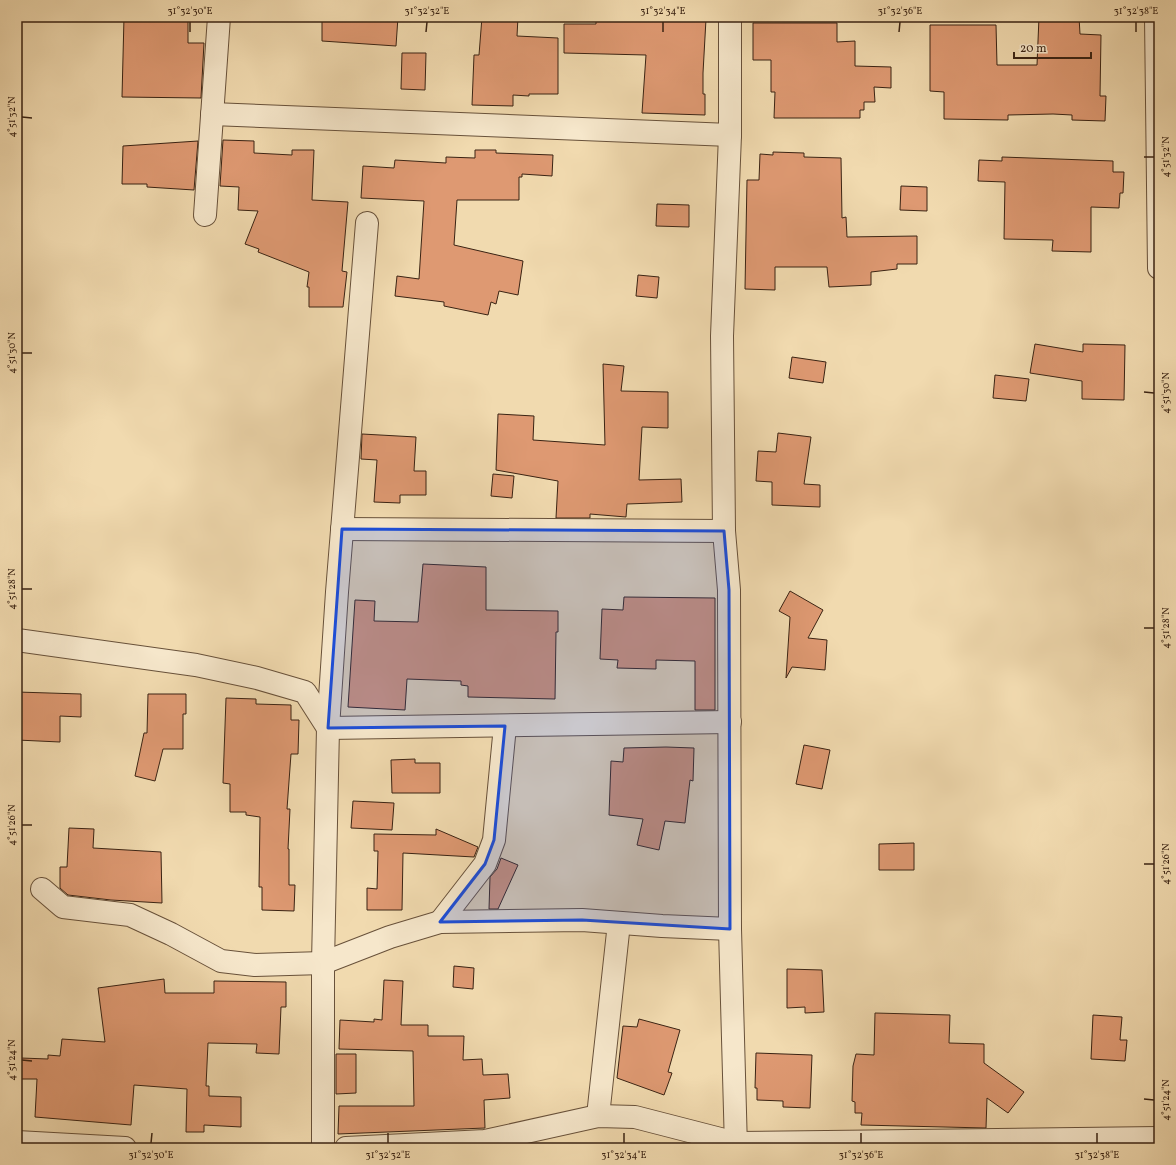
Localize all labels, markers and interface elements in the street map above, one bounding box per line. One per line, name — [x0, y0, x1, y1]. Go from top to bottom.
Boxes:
text: 31°32'30"E — [167, 4, 213, 18]
text: 31°32'32"E — [405, 4, 449, 18]
text: 31°32'34"E — [640, 4, 686, 18]
text: 31°32'36"E — [878, 4, 922, 18]
text: 31°32'38"E — [1114, 4, 1158, 18]
scale bar — [1014, 34, 1091, 60]
text: 20 m — [1020, 41, 1047, 57]
text: 4°51'32"N — [5, 96, 19, 138]
text: 4°51'32"N — [1159, 136, 1173, 178]
text: 4°51'30"N — [5, 332, 19, 374]
text: 4°51'30"N — [1159, 372, 1173, 414]
text: 4°51'28"N — [5, 568, 19, 610]
text: 4°51'28"N — [1159, 607, 1173, 649]
text: 4°51'26"N — [5, 804, 19, 846]
text: 4°51'26"N — [1159, 843, 1173, 885]
text: 4°51'24"N — [5, 1039, 19, 1081]
text: 4°51'24"N — [1159, 1079, 1173, 1121]
text: 31°32'30"E — [128, 1148, 174, 1162]
text: 31°32'32"E — [366, 1148, 410, 1162]
text: 31°32'34"E — [601, 1148, 647, 1162]
text: 31°32'36"E — [839, 1148, 883, 1162]
text: 31°32'38"E — [1075, 1148, 1119, 1162]

